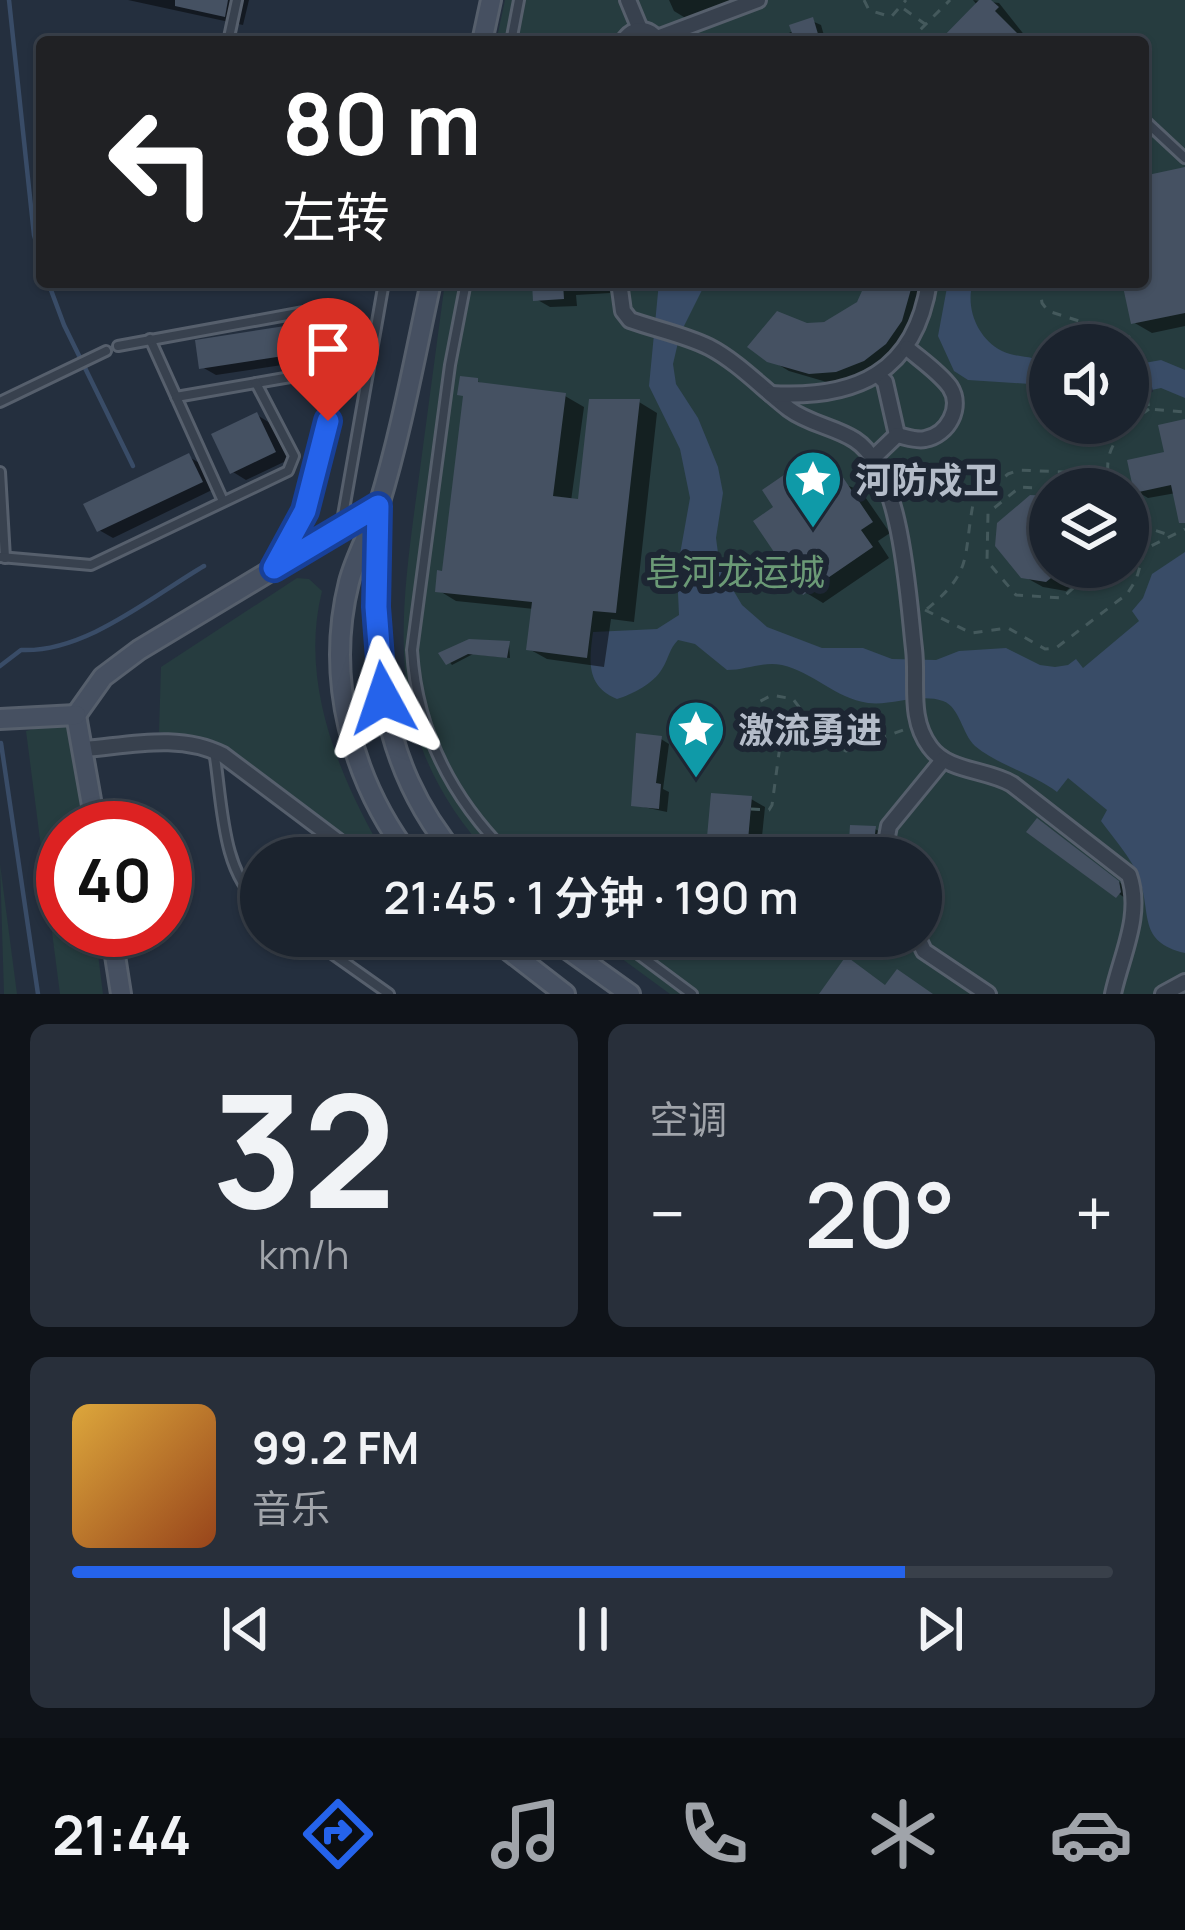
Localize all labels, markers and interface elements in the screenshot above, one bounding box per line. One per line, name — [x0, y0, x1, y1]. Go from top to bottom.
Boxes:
text: 80 m — [282, 65, 481, 180]
icon: left — [84, 84, 240, 240]
text: 左转 — [282, 179, 390, 253]
pin — [277, 298, 379, 421]
icon: arrive — [295, 316, 361, 382]
map controls — [1029, 324, 1149, 588]
button: sound — [1029, 324, 1149, 444]
place icon: 河防戍卫 — [782, 448, 844, 530]
place label: 河防戍卫 — [855, 455, 999, 504]
button: layers — [1029, 468, 1149, 588]
park label: 皂河龙运城 — [645, 547, 825, 596]
position arrow — [320, 635, 446, 761]
place icon: 激流勇进 — [665, 698, 727, 780]
place label: 激流勇进 — [738, 705, 882, 754]
speed limit sign: 40 — [36, 801, 192, 957]
text: 21:45 · 1 分钟 · 190 m — [384, 866, 798, 928]
text: 32 — [212, 1042, 396, 1255]
text: 空调 — [650, 1092, 728, 1146]
text: 20° — [804, 1152, 956, 1275]
text: − — [650, 1168, 685, 1258]
text: + — [1075, 1168, 1113, 1258]
text: km/h — [258, 1227, 349, 1281]
text: 99.2 FM — [252, 1416, 419, 1478]
text: 音乐 — [252, 1481, 330, 1535]
icon: previous — [213, 1596, 279, 1662]
icon: pause — [560, 1596, 626, 1662]
icon: next — [907, 1596, 973, 1662]
icon: directions — [296, 1792, 380, 1876]
icon: music — [484, 1792, 568, 1876]
icon: phone — [672, 1792, 756, 1876]
icon: climate — [861, 1792, 945, 1876]
icon: car — [1049, 1792, 1133, 1876]
text: 21:44 — [52, 1797, 191, 1871]

